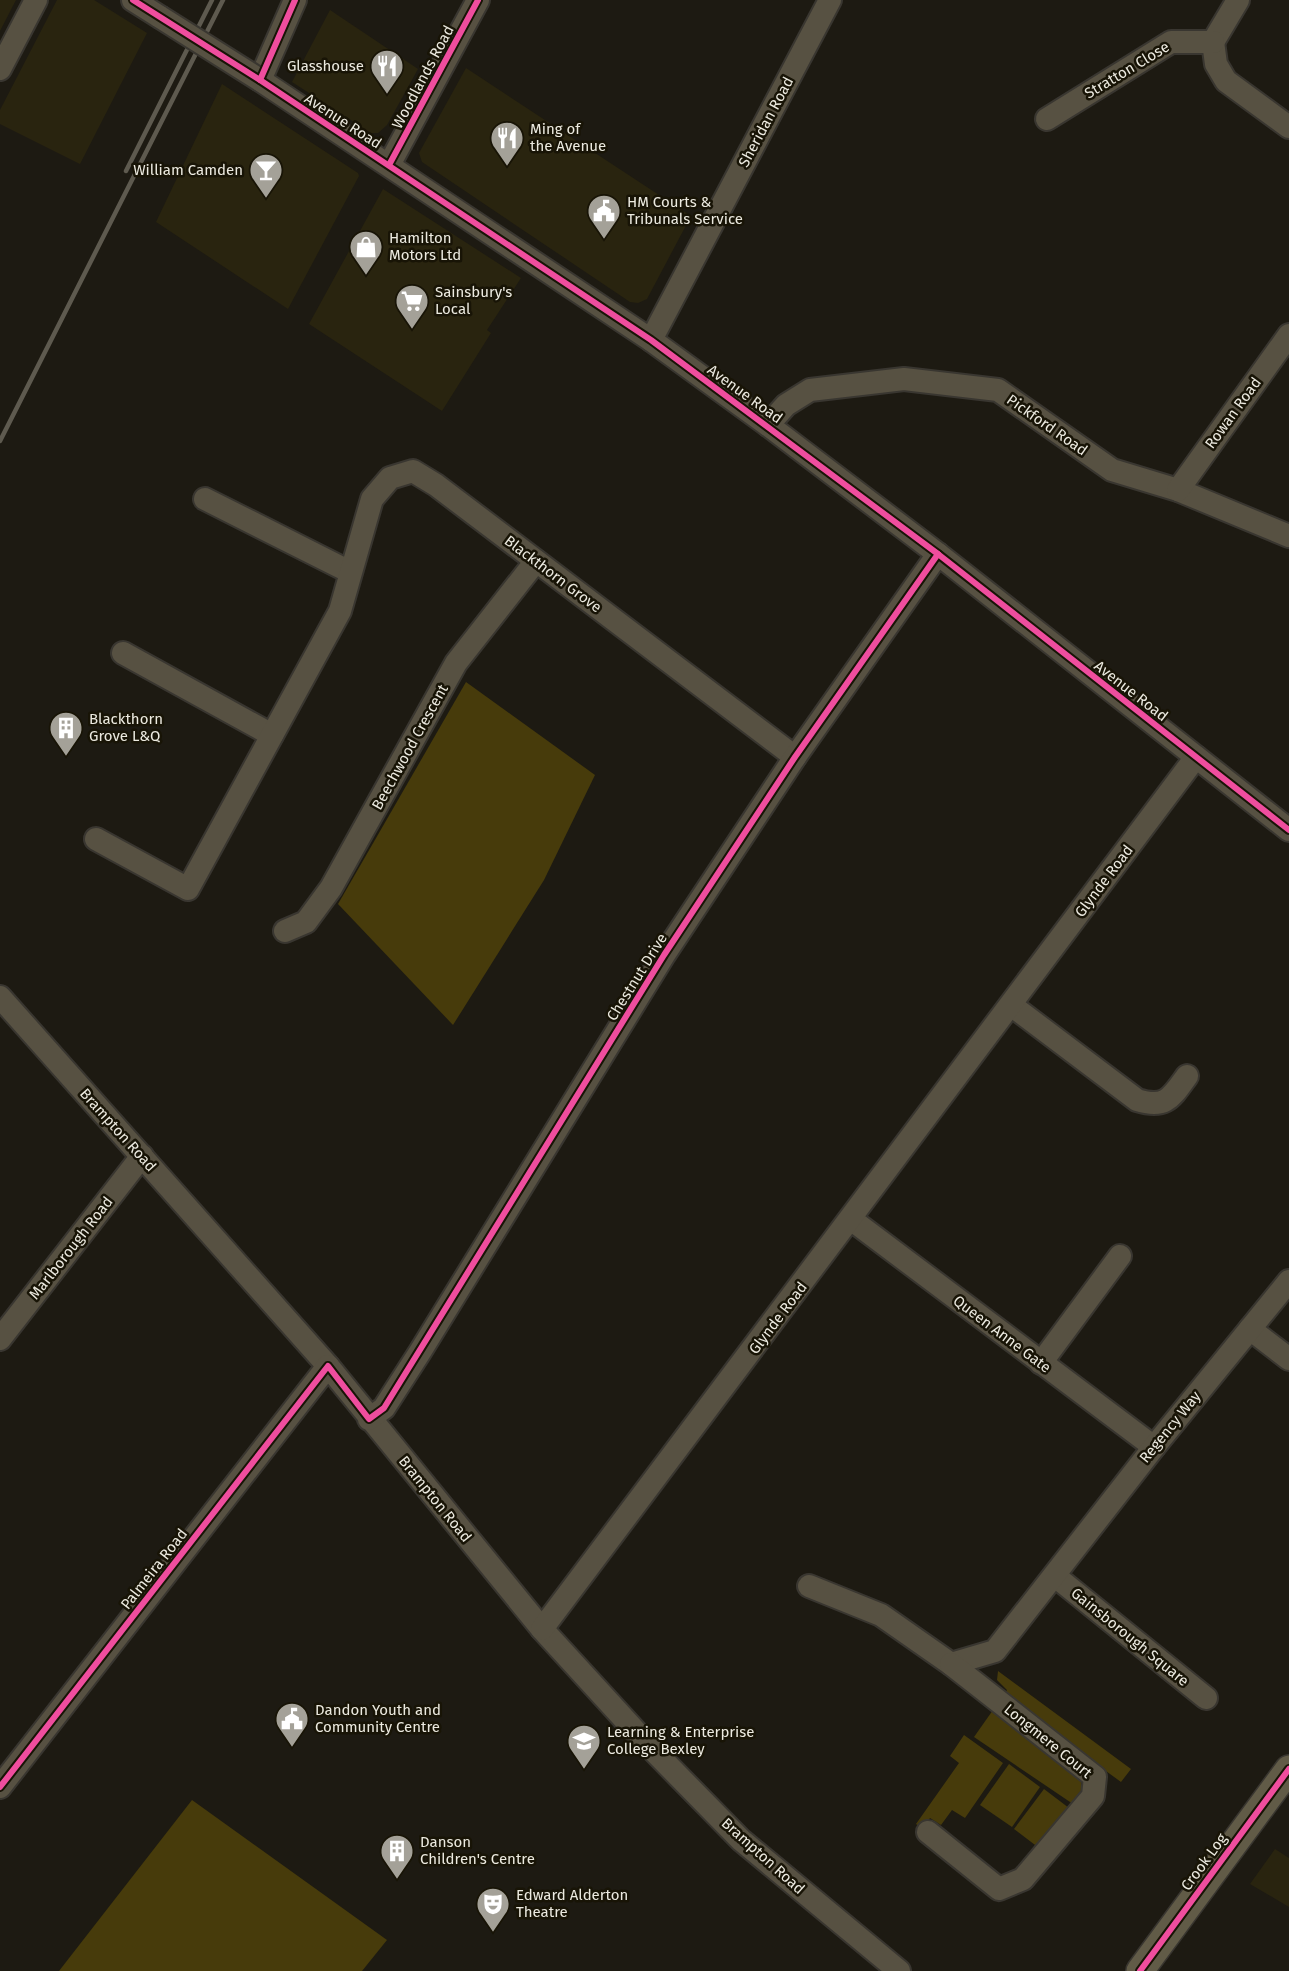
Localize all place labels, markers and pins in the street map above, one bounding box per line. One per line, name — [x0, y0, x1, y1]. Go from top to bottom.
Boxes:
restaurant icon: Glasshouse — [369, 48, 405, 95]
place label: Glasshouse — [287, 57, 364, 75]
restaurant icon: Ming of the Avenue — [489, 120, 525, 167]
place label: Ming of the Avenue — [530, 120, 606, 155]
bar icon: William Camden — [248, 152, 284, 199]
place label: William Camden — [133, 161, 243, 179]
public building icon: HM Courts & Tribunals Service — [586, 193, 622, 240]
place label: HM Courts & Tribunals Service — [627, 193, 743, 228]
shop icon: Hamilton Motors Ltd — [348, 229, 384, 276]
place label: Hamilton Motors Ltd — [389, 229, 461, 264]
supermarket icon: Sainsbury's Local — [394, 283, 430, 330]
place label: Sainsbury's Local — [435, 283, 512, 318]
building icon: Blackthorn Grove L&Q — [48, 710, 84, 757]
place label: Blackthorn Grove L&Q — [89, 710, 163, 745]
public building icon: Dandon Youth and Community Centre — [274, 1701, 310, 1748]
place label: Dandon Youth and Community Centre — [315, 1701, 441, 1736]
school or university icon: Learning & Enterprise College Bexley — [566, 1723, 602, 1770]
place label: Learning & Enterprise College Bexley — [607, 1723, 755, 1758]
building icon: Danson Children's Centre — [379, 1833, 415, 1880]
place label: Danson Children's Centre — [420, 1833, 535, 1868]
theatre icon: Edward Alderton Theatre — [475, 1886, 511, 1933]
place label: Edward Alderton Theatre — [516, 1886, 628, 1921]

